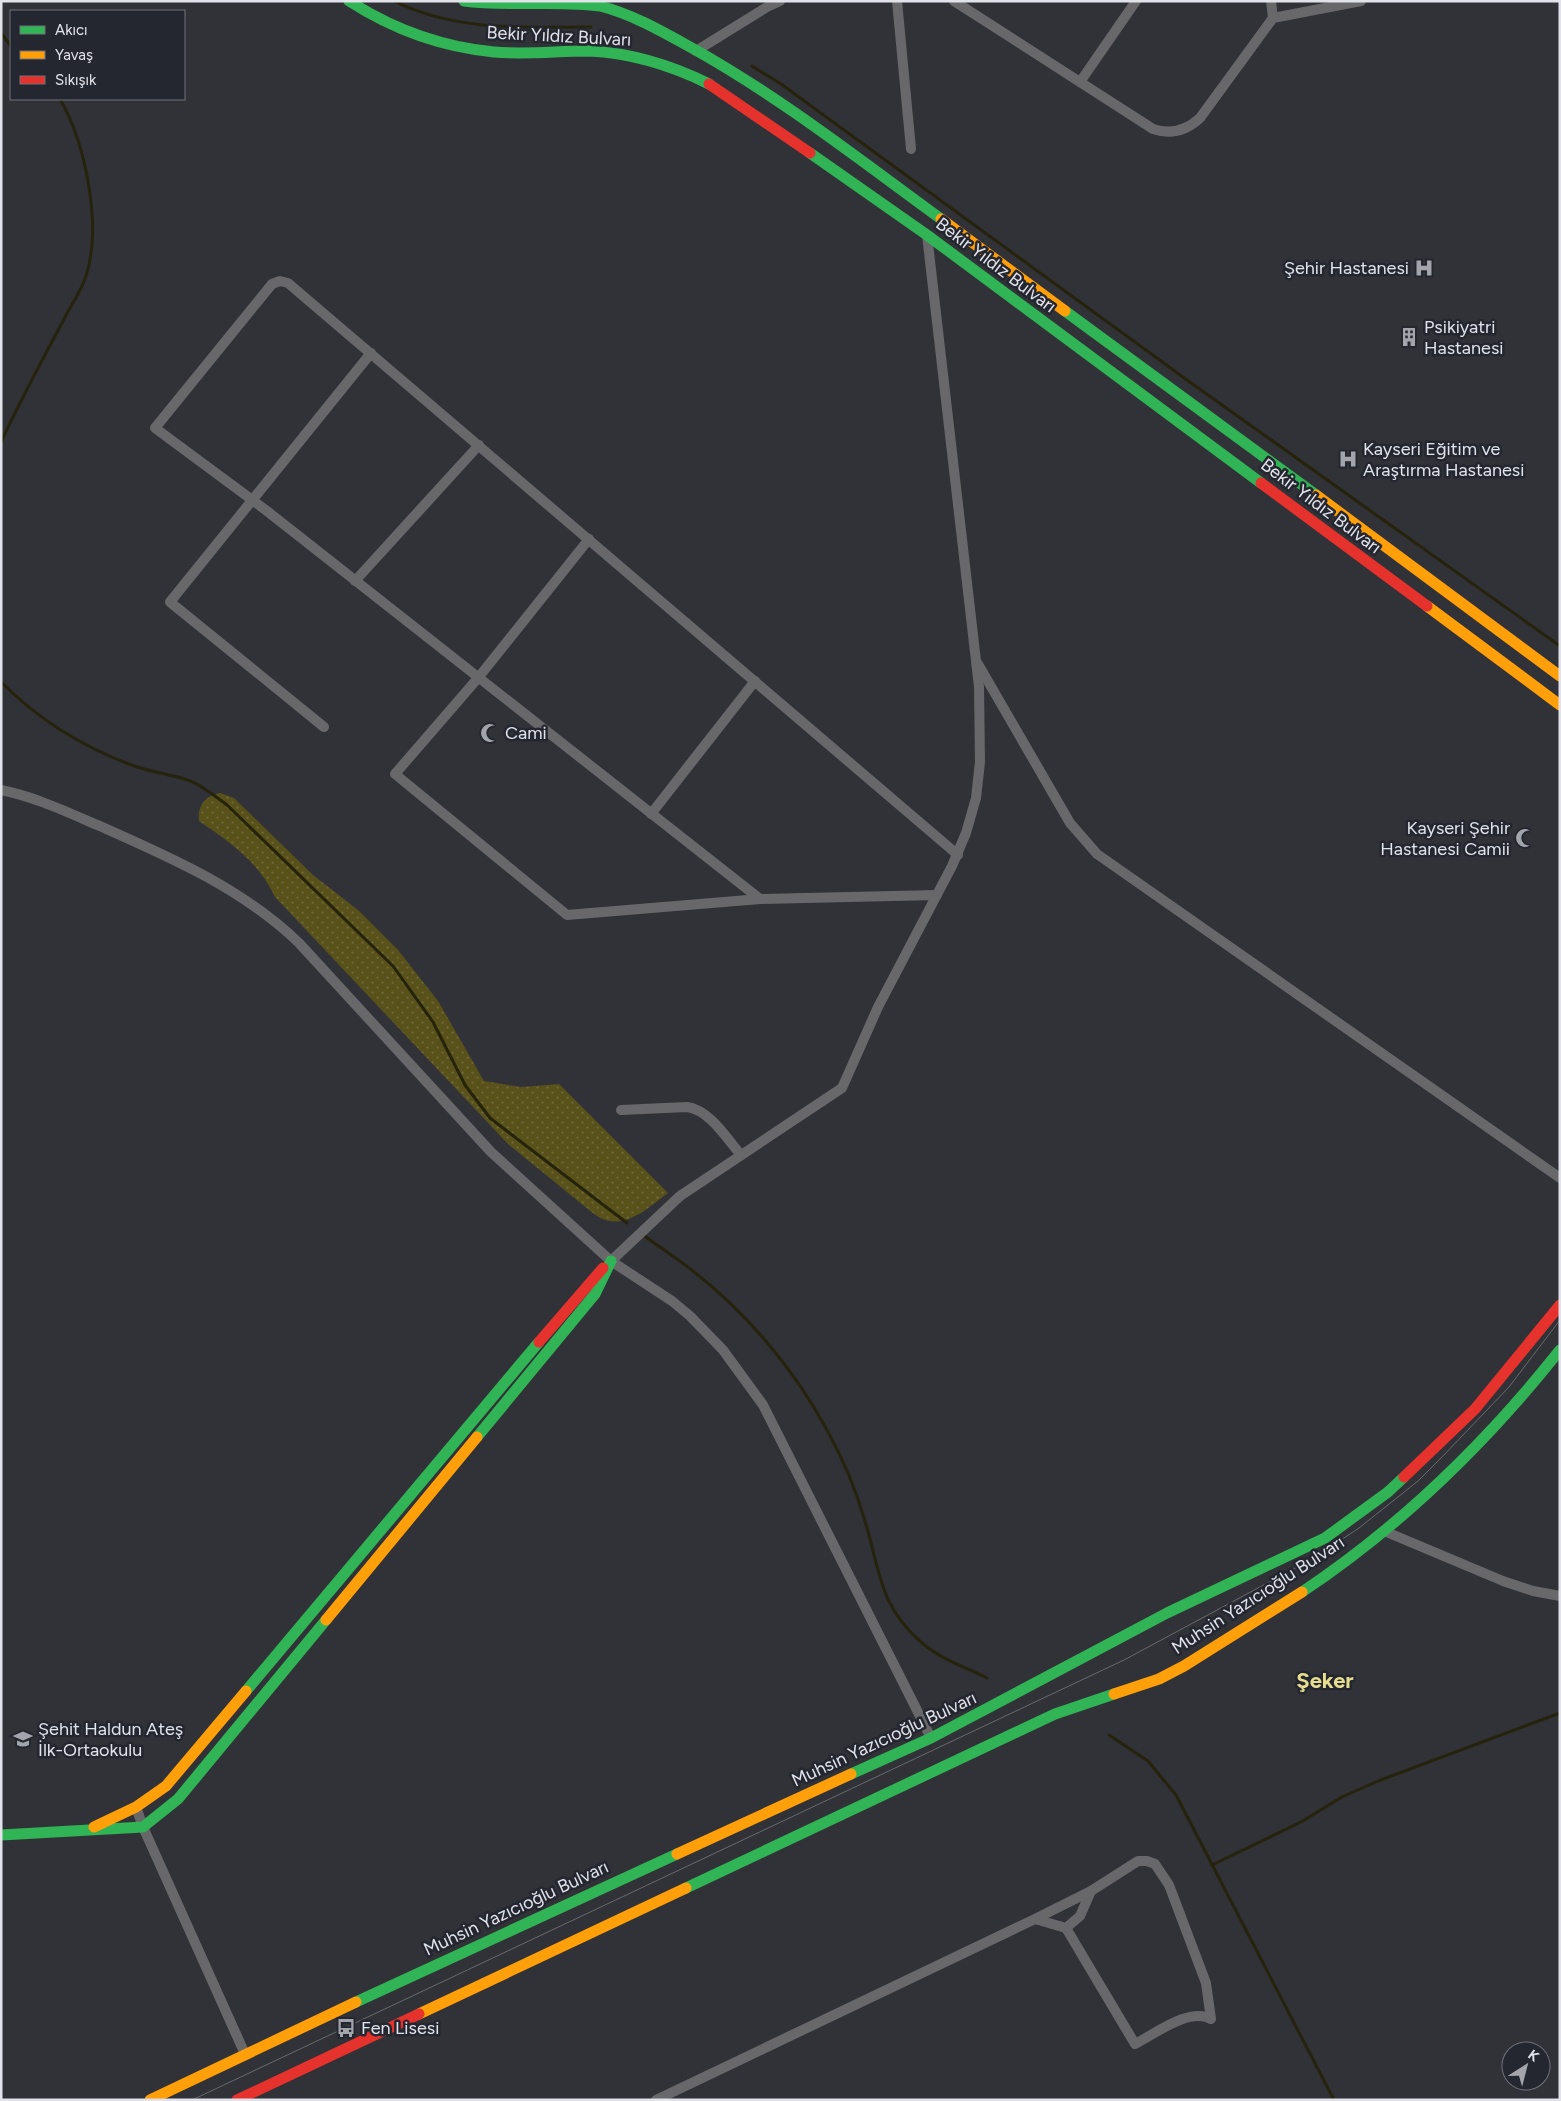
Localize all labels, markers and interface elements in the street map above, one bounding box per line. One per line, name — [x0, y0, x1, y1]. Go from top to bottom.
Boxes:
legend — [10, 10, 185, 100]
text: Akıcı — [55, 21, 88, 39]
street label: Bekir Yıldız Bulvarı — [486, 21, 632, 51]
text: Yavaş — [55, 46, 93, 64]
text: Sıkışık — [55, 71, 97, 89]
street label: Bekir Yıldız Bulvarı — [932, 213, 1060, 317]
place label: Şehir Hastanesi — [1284, 257, 1409, 279]
hospital icon: Şehir Hastanesi — [1413, 257, 1435, 279]
place label: Psikiyatri Hastanesi — [1424, 316, 1503, 359]
building icon: Psikiyatri Hastanesi — [1398, 326, 1420, 348]
place label: Kayseri Eğitim ve Araştırma Hastanesi — [1363, 438, 1524, 481]
hospital icon: Kayseri Eğitim ve Araştırma Hastanesi — [1337, 448, 1359, 470]
street label: Bekir Yıldız Bulvarı — [1257, 454, 1385, 558]
mosque icon: Cami — [479, 722, 501, 744]
place label: Cami — [505, 722, 547, 744]
place label: Kayseri Şehir Hastanesi Camii — [1380, 817, 1510, 860]
mosque icon: Kayseri Şehir Hastanesi Camii — [1514, 827, 1536, 849]
street label: Muhsin Yazıcıoğlu Bulvarı — [1168, 1531, 1348, 1659]
district label: Şeker — [1296, 1667, 1354, 1694]
street label: Muhsin Yazıcıoğlu Bulvarı — [788, 1686, 980, 1792]
place label: Şehit Haldun Ateş İlk-Ortaokulu — [38, 1718, 183, 1761]
school or university icon: Şehit Haldun Ateş İlk-Ortaokulu — [12, 1728, 34, 1750]
street label: Muhsin Yazıcıoğlu Bulvarı — [420, 1855, 612, 1961]
bus stop icon: Fen Lisesi — [335, 2017, 357, 2039]
place label: Fen Lisesi — [361, 2017, 439, 2039]
north arrow — [1501, 2041, 1551, 2091]
text: K — [1525, 2046, 1543, 2066]

